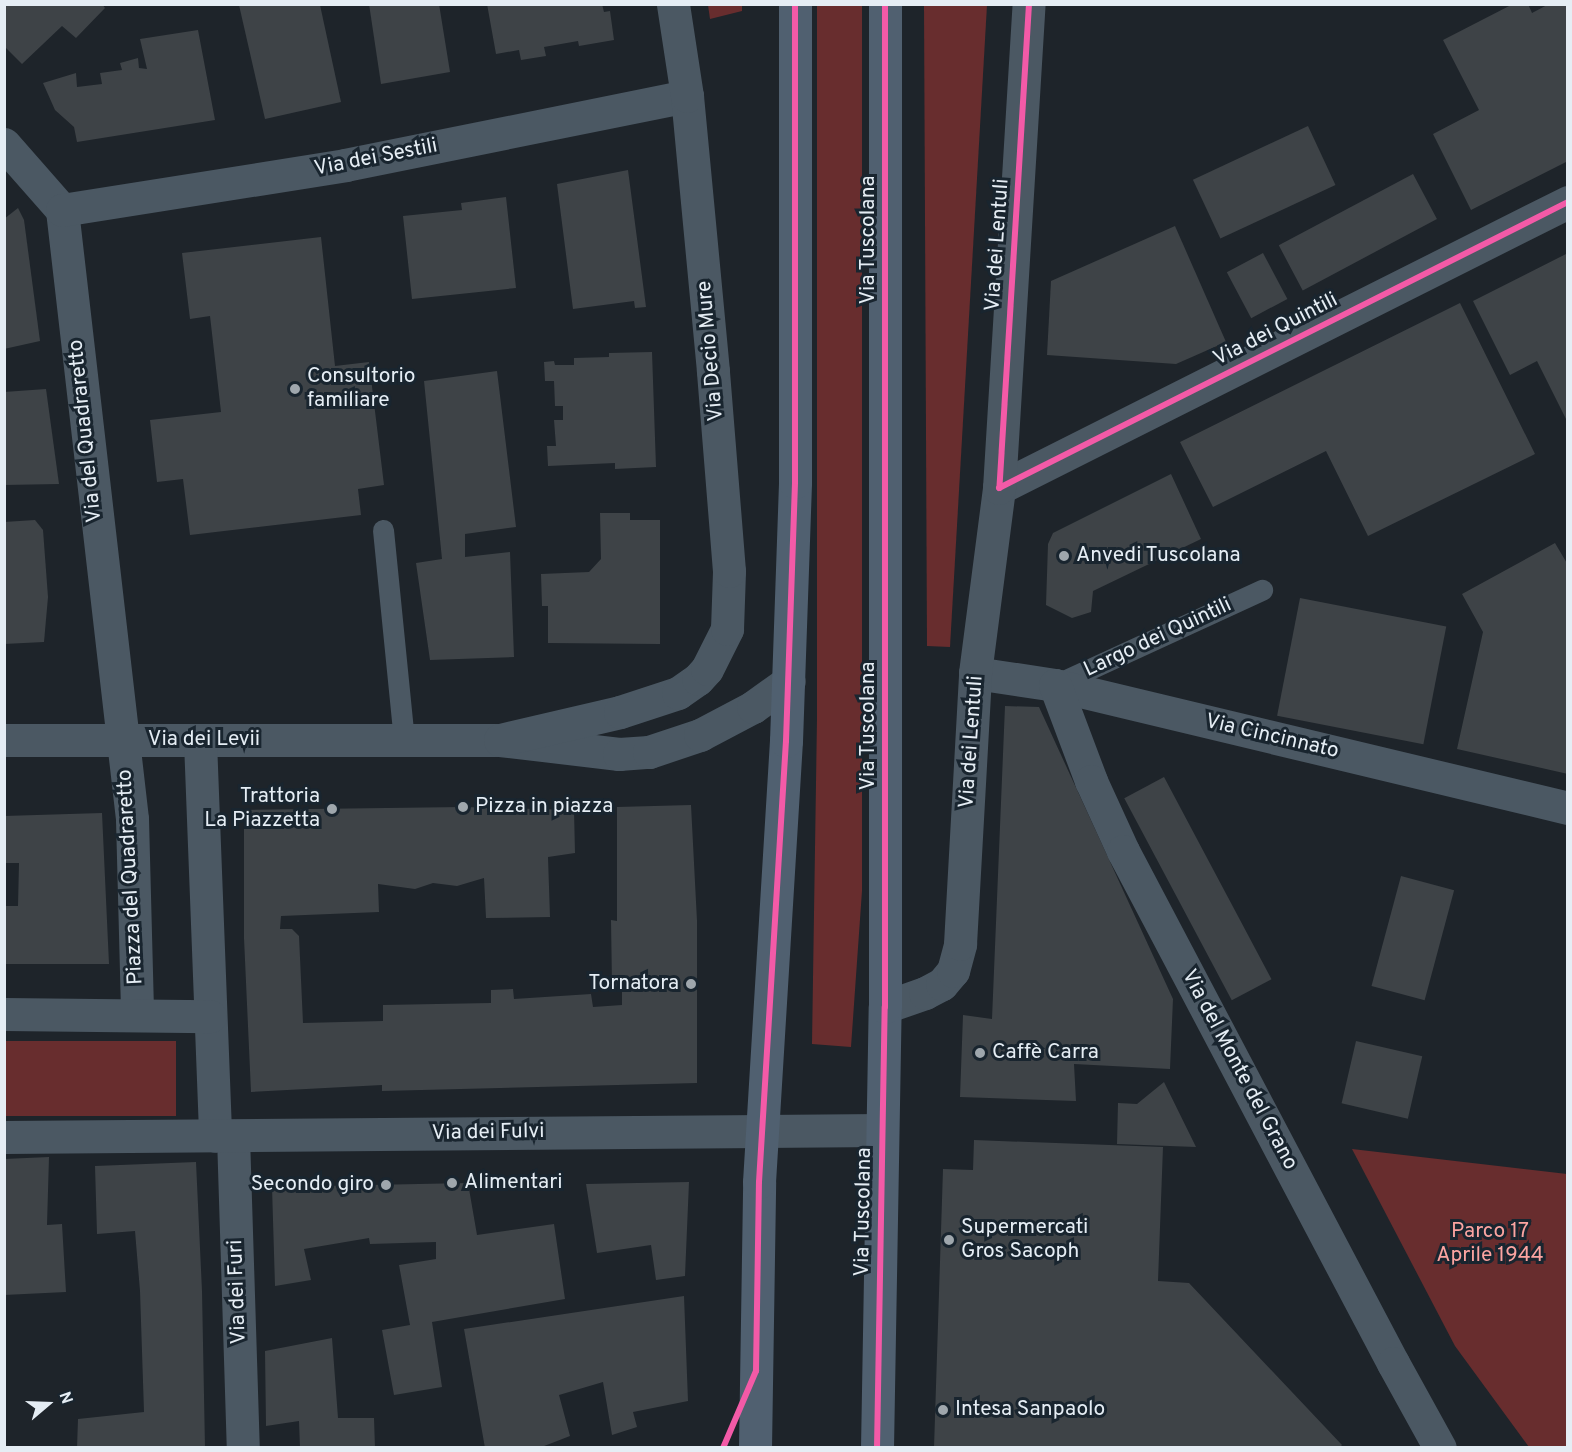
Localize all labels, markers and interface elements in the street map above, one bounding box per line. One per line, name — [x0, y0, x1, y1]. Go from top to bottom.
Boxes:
street label: Via dei Sestili — [312, 134, 440, 182]
street label: Via Tuscolana — [856, 175, 882, 305]
street label: Via dei Lentuli — [981, 178, 1015, 312]
street label: Via Decio Mure — [692, 280, 730, 422]
street label: Via dei Quintili — [1210, 288, 1342, 372]
street label: Via del Quadraretto — [64, 338, 108, 524]
place label: Consultorio familiare — [307, 364, 416, 414]
marker: Consultorio familiare — [288, 382, 302, 396]
place label: Anvedi Tuscolana — [1076, 543, 1241, 569]
marker: Anvedi Tuscolana — [1057, 549, 1071, 563]
street label: Largo dei Quintili — [1080, 593, 1236, 683]
street label: Via Tuscolana — [856, 661, 882, 791]
street label: Via dei Lentuli — [955, 675, 989, 809]
street label: Via Cincinnato — [1203, 709, 1341, 765]
street label: Via dei Levii — [148, 727, 260, 753]
street label: Piazza del Quadraretto — [113, 769, 149, 985]
place label: Trattoria La Piazzetta — [204, 784, 320, 834]
place label: Pizza in piazza — [475, 794, 613, 820]
marker: Pizza in piazza — [456, 800, 470, 814]
marker: Trattoria La Piazzetta — [325, 802, 339, 816]
street label: Via del Monte del Grano — [1175, 965, 1303, 1175]
place label: Tornatora — [588, 971, 679, 997]
marker: Tornatora — [684, 977, 698, 991]
place label: Caffè Carra — [992, 1040, 1099, 1066]
marker: Caffè Carra — [973, 1046, 987, 1060]
street label: Via dei Fulvi — [431, 1119, 545, 1147]
street label: Via Tuscolana — [850, 1147, 878, 1277]
place label: Alimentari — [464, 1170, 563, 1196]
place label: Secondo giro — [251, 1172, 374, 1198]
marker: Alimentari — [445, 1176, 459, 1190]
marker: Secondo giro — [379, 1178, 393, 1192]
place label: Supermercati Gros Sacoph — [961, 1215, 1088, 1265]
park label: Parco 17 Aprile 1944 — [1436, 1219, 1544, 1269]
marker: Supermercati Gros Sacoph — [942, 1233, 956, 1247]
street label: Via dei Furi — [224, 1239, 252, 1345]
north arrow — [18, 1374, 78, 1434]
text: N — [54, 1389, 76, 1407]
place label: Intesa Sanpaolo — [955, 1397, 1105, 1423]
marker: Intesa Sanpaolo — [936, 1403, 950, 1417]

